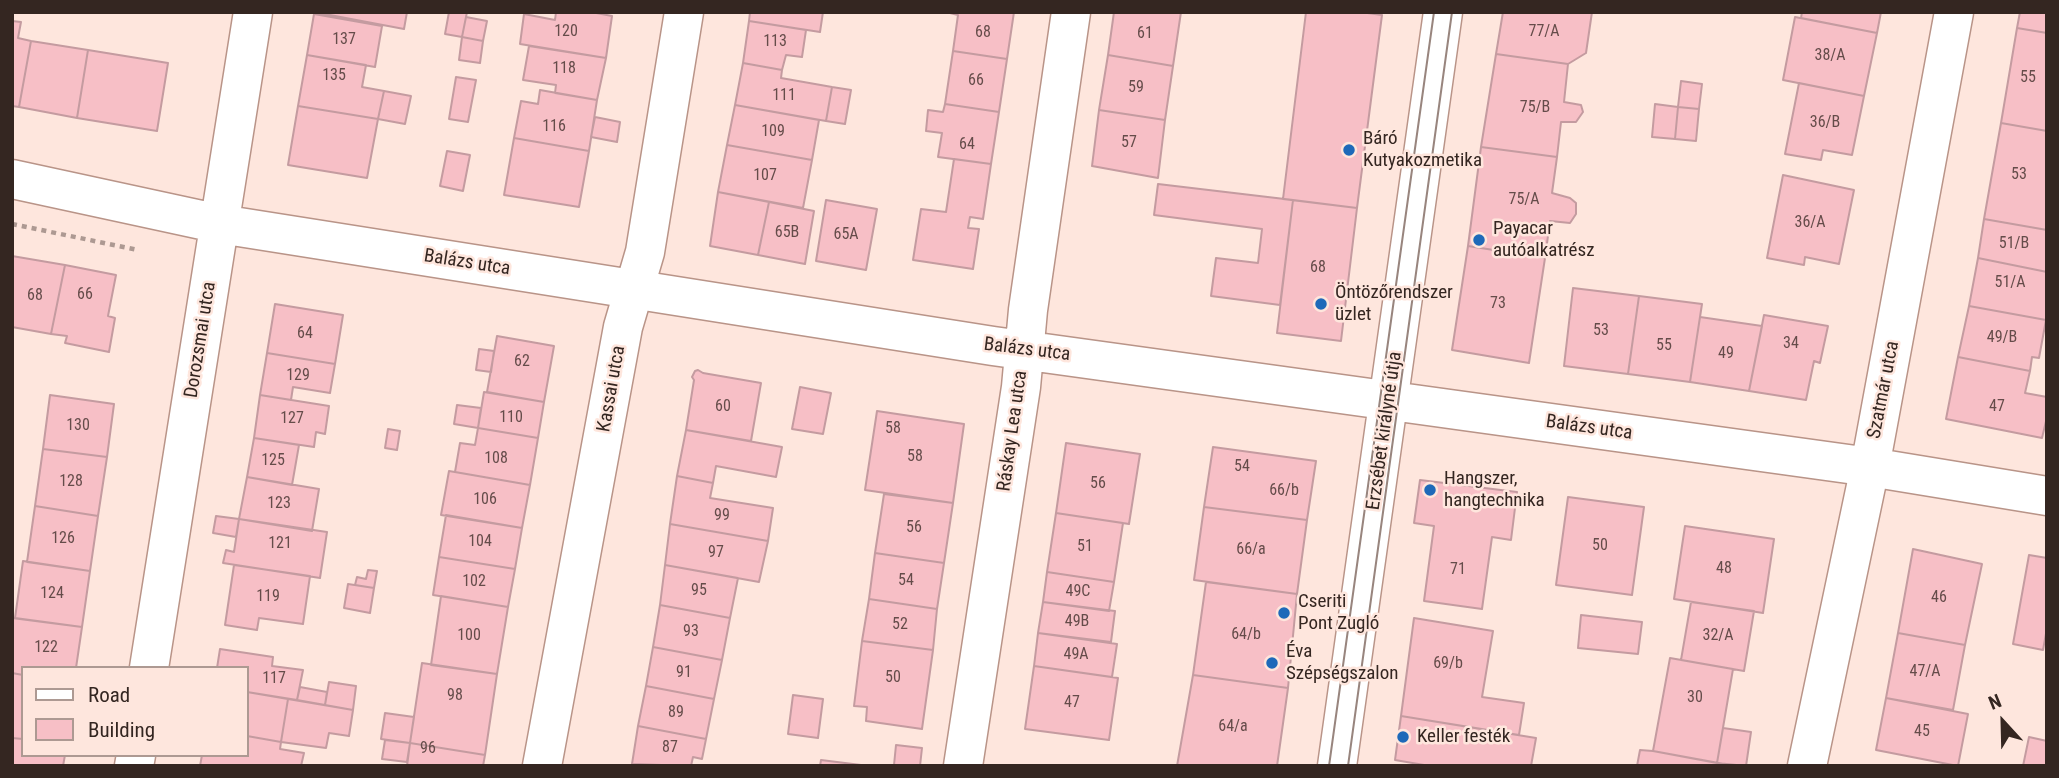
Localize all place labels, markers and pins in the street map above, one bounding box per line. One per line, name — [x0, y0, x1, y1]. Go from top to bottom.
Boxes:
place label: Báró Kutyakozmetika — [1363, 128, 1482, 172]
marker: Báró Kutyakozmetika — [1341, 142, 1357, 158]
place label: Payacar autóalkatrész — [1493, 218, 1595, 262]
marker: Payacar autóalkatrész — [1471, 232, 1487, 248]
place label: Öntözőrendszer üzlet — [1335, 282, 1453, 326]
marker: Öntözőrendszer üzlet — [1313, 296, 1329, 312]
place label: Hangszer, hangtechnika — [1444, 468, 1545, 512]
marker: Hangszer, hangtechnika — [1422, 482, 1438, 498]
place label: Cseriti Pont Zugló — [1298, 591, 1379, 635]
marker: Cseriti Pont Zugló — [1276, 605, 1292, 621]
place label: Éva Szépségszalon — [1286, 641, 1398, 685]
marker: Éva Szépségszalon — [1264, 655, 1280, 671]
place label: Keller festék — [1417, 726, 1510, 748]
marker: Keller festék — [1395, 729, 1411, 745]

